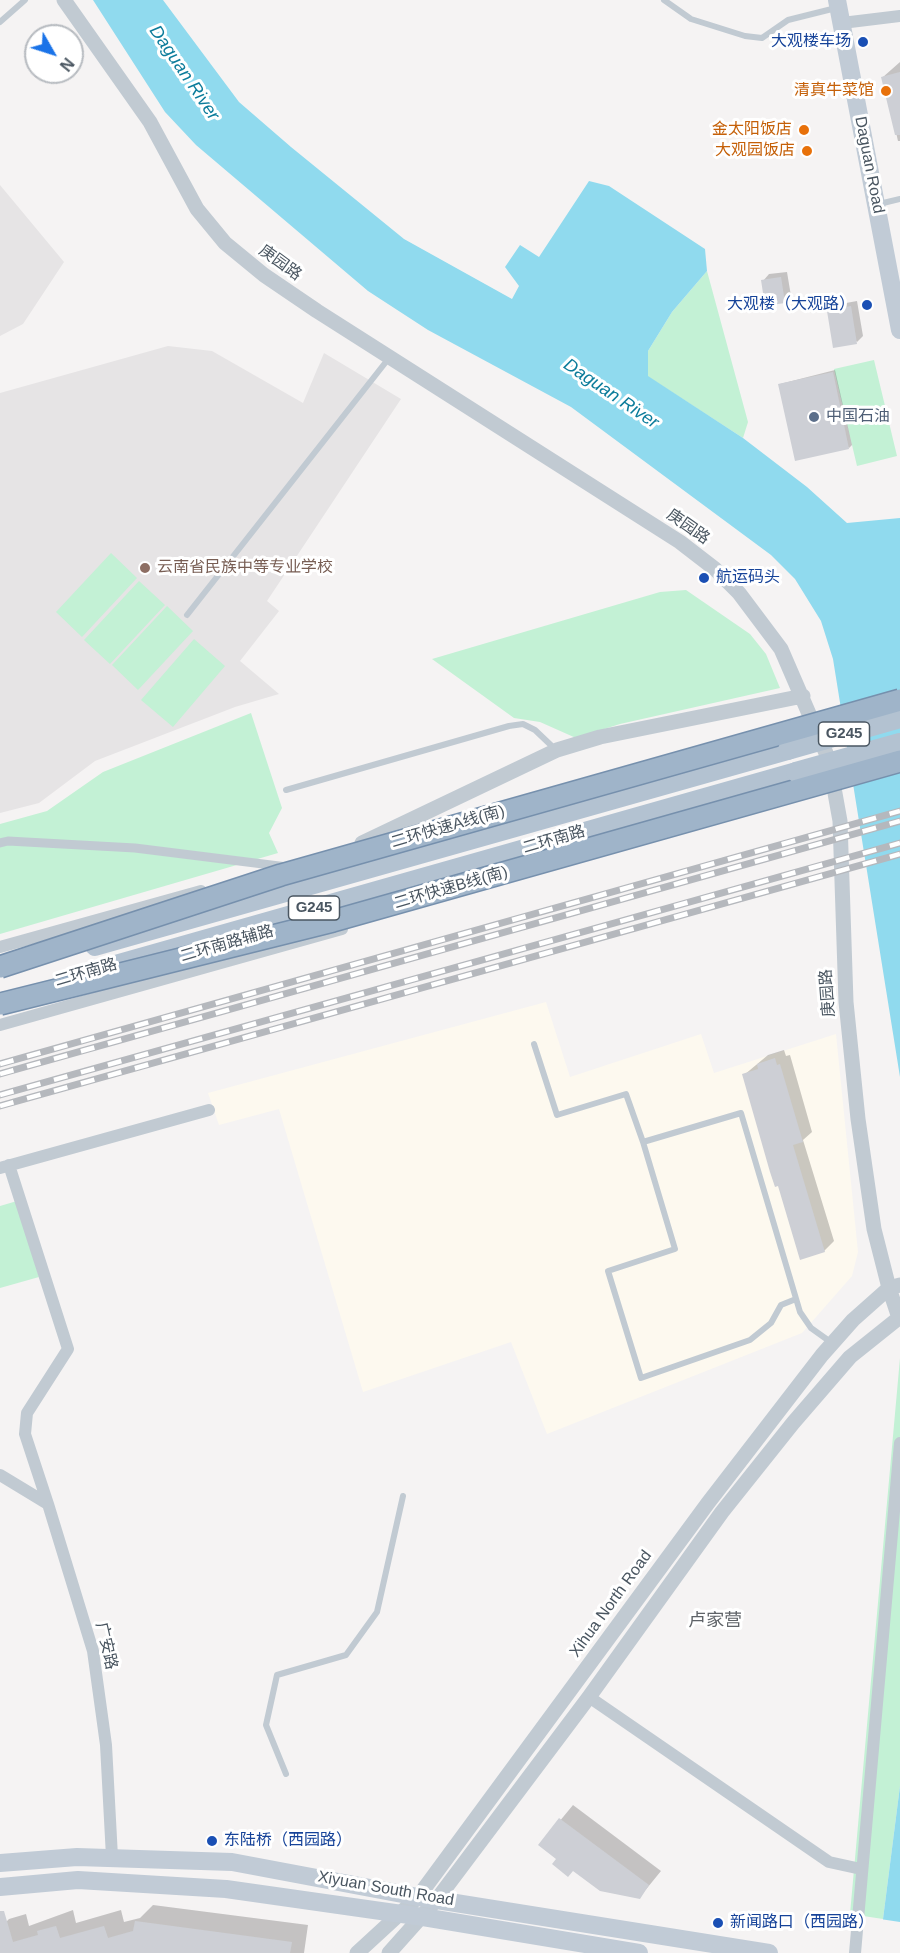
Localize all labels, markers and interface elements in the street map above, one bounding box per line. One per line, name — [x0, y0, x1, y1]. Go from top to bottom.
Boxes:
water label: Daguan River — [144, 21, 224, 125]
north arrow — [24, 24, 84, 84]
place label: 大观楼车场 — [771, 32, 851, 52]
marker: 大观楼车场 — [856, 35, 870, 49]
text: N — [57, 55, 77, 74]
place label: 清真牛菜馆 — [794, 81, 874, 101]
marker: 清真牛菜馆 — [879, 84, 893, 98]
street label: Daguan Road — [850, 115, 888, 215]
place label: 金太阳饭店 — [712, 120, 792, 140]
marker: 金太阳饭店 — [797, 123, 811, 137]
place label: 大观园饭店 — [715, 141, 795, 161]
marker: 大观园饭店 — [800, 144, 814, 158]
street label: 庚园路 — [255, 241, 305, 285]
place label: 大观楼（大观路） — [727, 295, 855, 315]
marker: 大观楼（大观路） — [860, 298, 874, 312]
water label: Daguan River — [559, 354, 663, 434]
place label: 中国石油 — [826, 407, 890, 427]
marker: 中国石油 — [807, 410, 821, 424]
street label: 庚园路 — [663, 505, 713, 549]
place label: 云南省民族中等专业学校 — [157, 558, 333, 578]
marker: 云南省民族中等专业学校 — [138, 561, 152, 575]
place label: 航运码头 — [716, 568, 780, 588]
marker: 航运码头 — [697, 571, 711, 585]
road number: G245 — [818, 722, 870, 746]
street label: 二环快速A线(南) — [389, 802, 507, 852]
street label: 二环南路 — [521, 822, 587, 858]
street label: 二环快速B线(南) — [392, 863, 510, 913]
road number: G245 — [288, 896, 340, 920]
street label: 二环南路辅路 — [178, 922, 276, 966]
street label: 二环南路 — [53, 955, 119, 991]
street label: 庚园路 — [817, 968, 839, 1018]
street label: Xihua North Road — [566, 1547, 656, 1661]
district label: 卢家营 — [688, 1610, 742, 1632]
street label: 广安路 — [91, 1620, 121, 1672]
place label: 东陆桥（西园路） — [224, 1831, 352, 1851]
marker: 东陆桥（西园路） — [205, 1834, 219, 1848]
street label: Xiyuan South Road — [316, 1868, 456, 1910]
place label: 新闻路口（西园路） — [730, 1913, 874, 1933]
marker: 新闻路口（西园路） — [711, 1916, 725, 1930]

